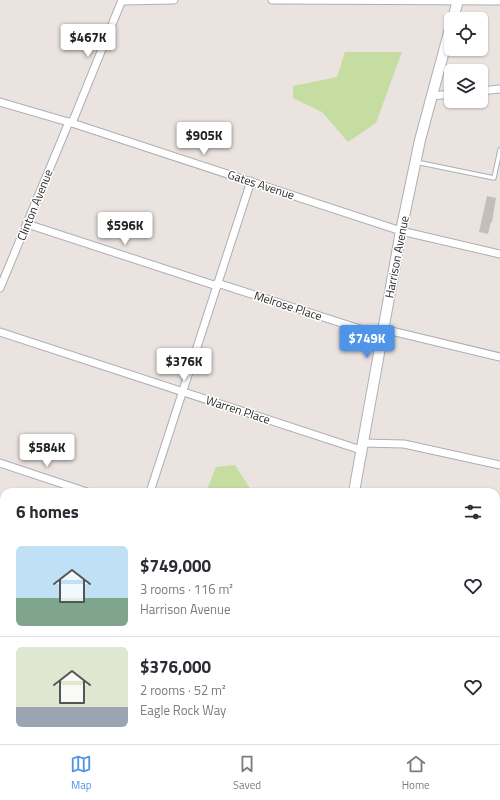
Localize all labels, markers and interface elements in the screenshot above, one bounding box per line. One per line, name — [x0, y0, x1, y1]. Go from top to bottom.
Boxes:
map controls — [444, 12, 488, 108]
button: locate — [444, 12, 488, 56]
pin: $467K — [60, 24, 116, 58]
text: $467K — [70, 27, 106, 47]
button: layers — [444, 64, 488, 108]
pin: $905K — [176, 122, 232, 156]
text: $905K — [186, 125, 222, 145]
street label: Gates Avenue — [225, 165, 297, 204]
street label: Clinton Avenue — [12, 166, 57, 243]
pin: $596K — [97, 212, 153, 246]
street label: Harrison Avenue — [379, 214, 414, 300]
text: $596K — [107, 215, 143, 235]
street label: Melrose Place — [252, 286, 325, 325]
pin: $749K — [339, 325, 395, 359]
text: $749K — [349, 328, 385, 348]
pin: $376K — [156, 348, 212, 382]
text: $376K — [166, 351, 202, 371]
street label: Warren Place — [203, 390, 273, 429]
pin: $584K — [19, 434, 75, 468]
text: $584K — [29, 437, 65, 457]
text: 6 homes — [16, 499, 79, 525]
icon: filters — [462, 501, 484, 523]
text: $749,000 — [140, 553, 211, 579]
icon: home — [48, 562, 96, 610]
icon: heart — [462, 575, 484, 597]
text: 3 rooms · 116 m² — [140, 579, 233, 599]
text: Harrison Avenue — [140, 599, 231, 619]
text: $376,000 — [140, 654, 211, 680]
icon: home — [48, 663, 96, 711]
icon: heart — [462, 676, 484, 698]
text: 2 rooms · 52 m² — [140, 680, 226, 700]
text: Eagle Rock Way — [140, 700, 226, 720]
tab: Map — [70, 753, 92, 793]
tab: Saved — [233, 753, 261, 793]
tab: Home — [402, 753, 430, 793]

